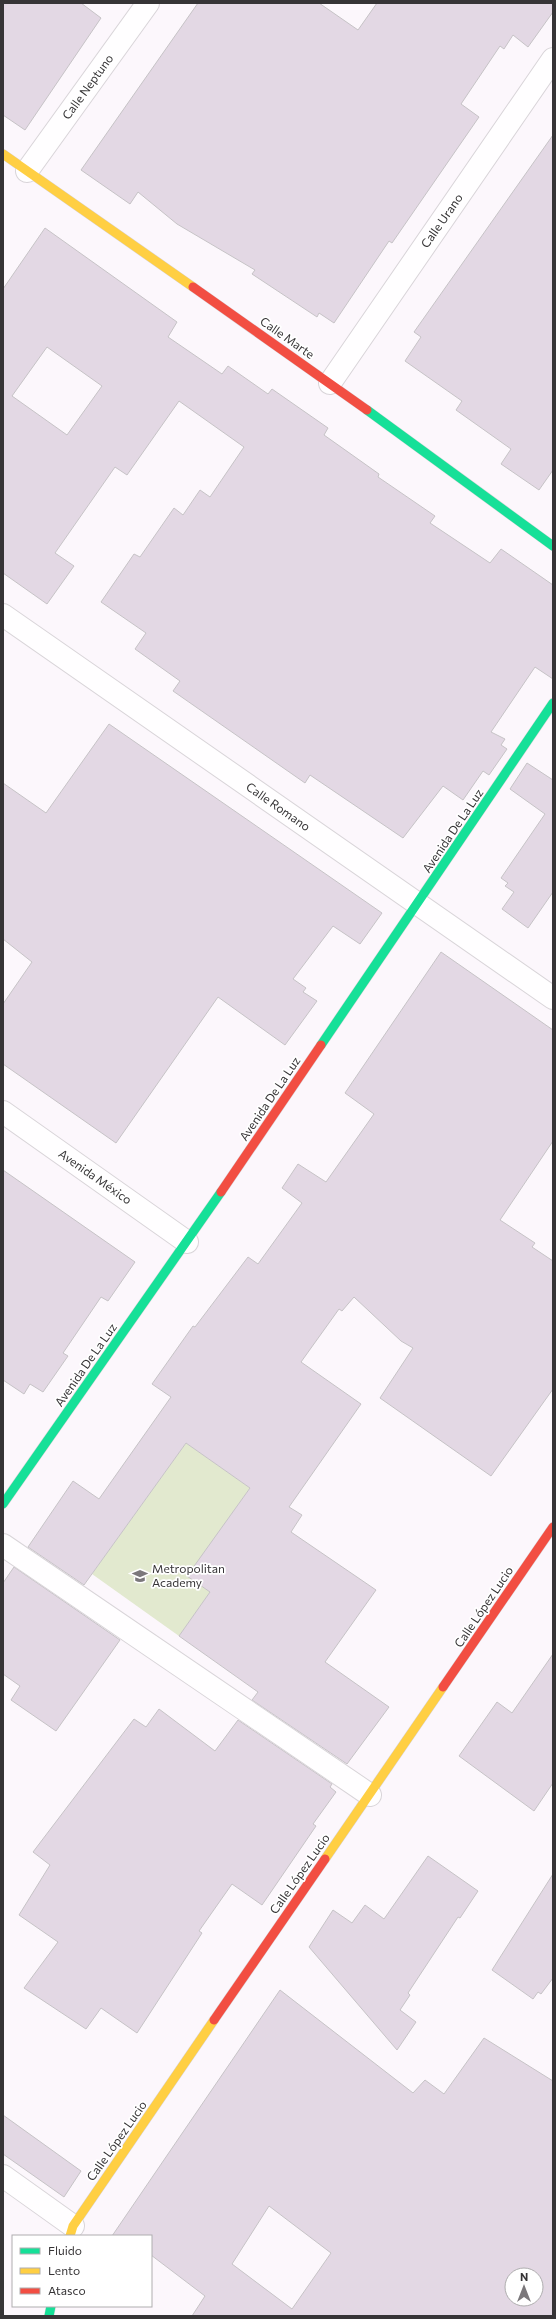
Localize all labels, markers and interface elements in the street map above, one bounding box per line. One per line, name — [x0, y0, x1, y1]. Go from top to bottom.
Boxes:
street label: Calle Neptuno — [59, 51, 116, 122]
street label: Calle Urano — [417, 191, 465, 250]
street label: Calle Marte — [258, 313, 317, 361]
street label: Calle Romano — [244, 779, 313, 833]
street label: Avenida De La Luz — [419, 786, 485, 875]
street label: Avenida De La Luz — [236, 1054, 302, 1143]
street label: Avenida México — [56, 1146, 135, 1207]
street label: Avenida De La Luz — [51, 1320, 119, 1409]
place label: Metropolitan Academy — [152, 1561, 225, 1589]
street label: Calle López Lucio — [451, 1563, 515, 1650]
school or university icon: Metropolitan Academy — [131, 1567, 149, 1585]
street label: Calle López Lucio — [266, 1831, 332, 1916]
street label: Calle López Lucio — [83, 2098, 149, 2183]
legend — [12, 2235, 152, 2307]
text: Fluido — [48, 2243, 82, 2257]
text: Lento — [48, 2263, 80, 2277]
north arrow — [504, 2267, 544, 2307]
text: N — [520, 2270, 528, 2283]
text: Atasco — [48, 2283, 86, 2297]

